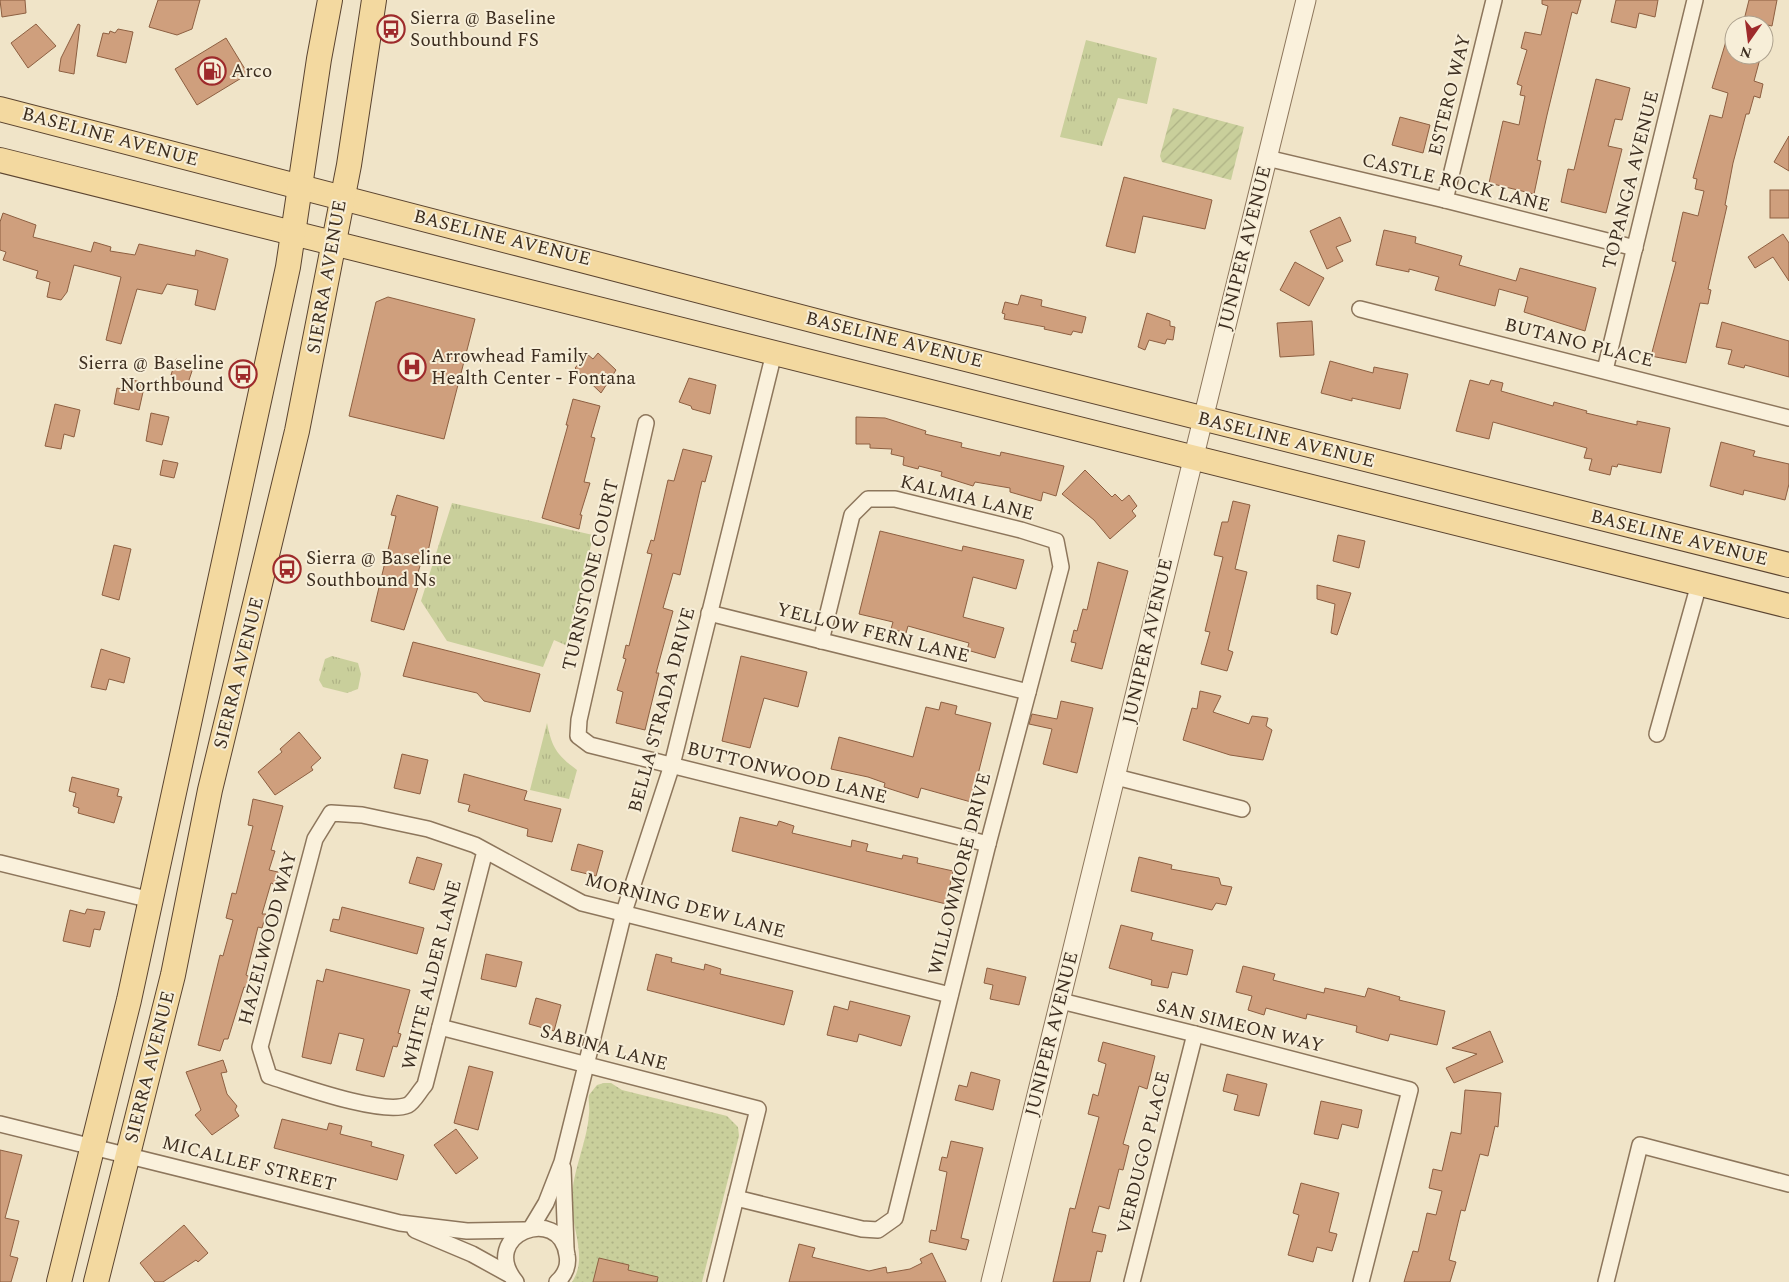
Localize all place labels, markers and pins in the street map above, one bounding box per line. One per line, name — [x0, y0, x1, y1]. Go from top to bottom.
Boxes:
place label: Sierra @ Baseline Southbound FS — [410, 4, 556, 55]
bus stop icon: Sierra @ Baseline Southbound FS — [376, 14, 406, 44]
fuel station icon: Arco — [197, 56, 227, 86]
place label: Arco — [231, 57, 272, 86]
place label: Arrowhead Family Health Center - Fontana — [431, 342, 637, 393]
place label: Sierra @ Baseline Northbound — [78, 349, 224, 400]
hospital icon: Arrowhead Family Health Center - Fontana — [397, 352, 427, 382]
bus stop icon: Sierra @ Baseline Northbound — [228, 359, 258, 389]
place label: Sierra @ Baseline Southbound Ns — [306, 544, 452, 595]
bus stop icon: Sierra @ Baseline Southbound Ns — [272, 554, 302, 584]

